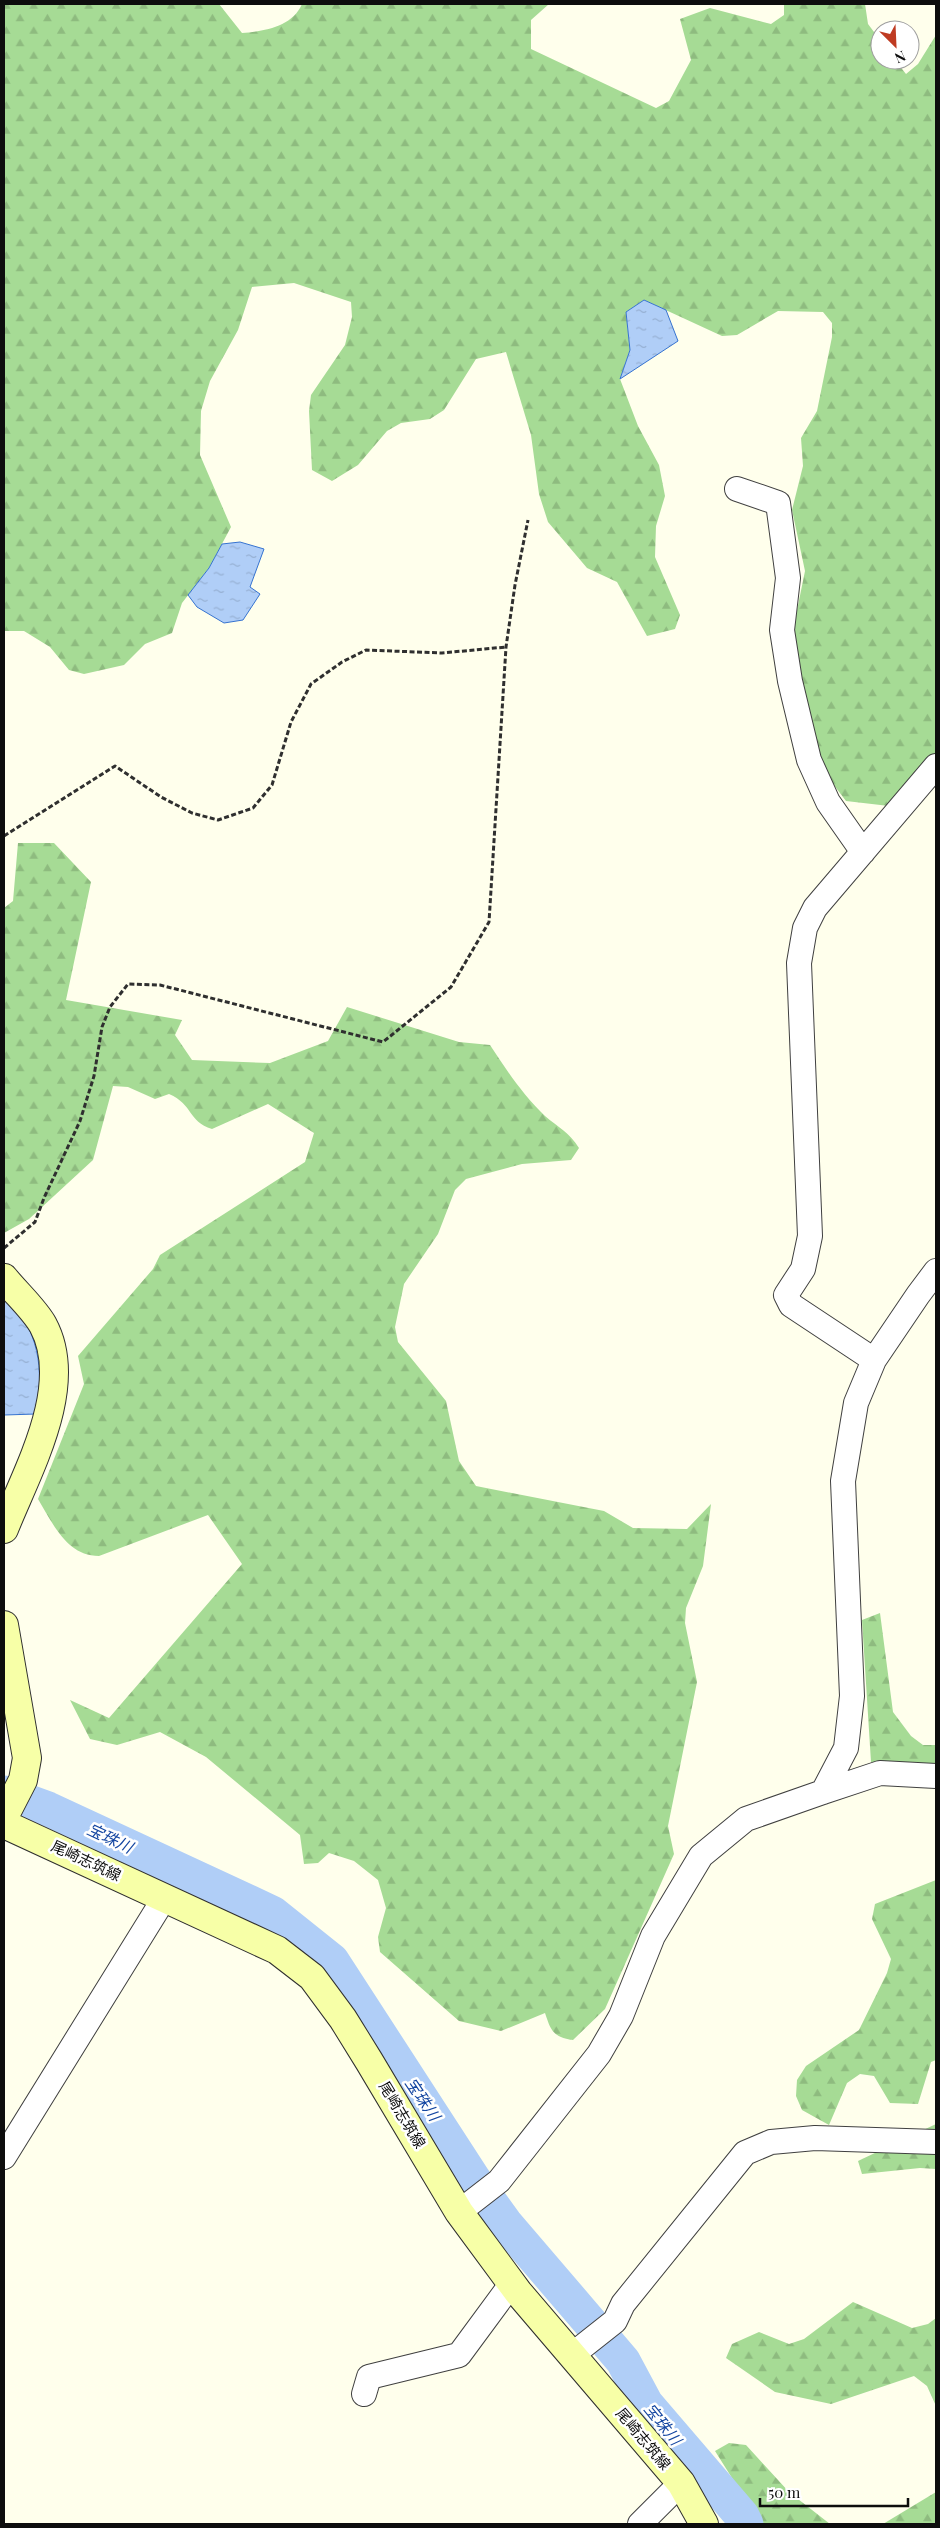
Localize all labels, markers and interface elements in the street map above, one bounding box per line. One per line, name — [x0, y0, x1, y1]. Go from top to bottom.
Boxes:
north arrow — [870, 20, 920, 70]
text: N — [892, 47, 909, 68]
water label: 宝珠川 — [84, 1818, 138, 1858]
street label: 尾崎志筑線 — [48, 1835, 125, 1885]
water label: 宝珠川 — [401, 2073, 447, 2126]
street label: 尾崎志筑線 — [375, 2077, 431, 2152]
water label: 宝珠川 — [640, 2398, 688, 2450]
street label: 尾崎志筑線 — [612, 2403, 676, 2474]
scale bar — [760, 2476, 908, 2508]
text: 50 m — [768, 2482, 801, 2502]

